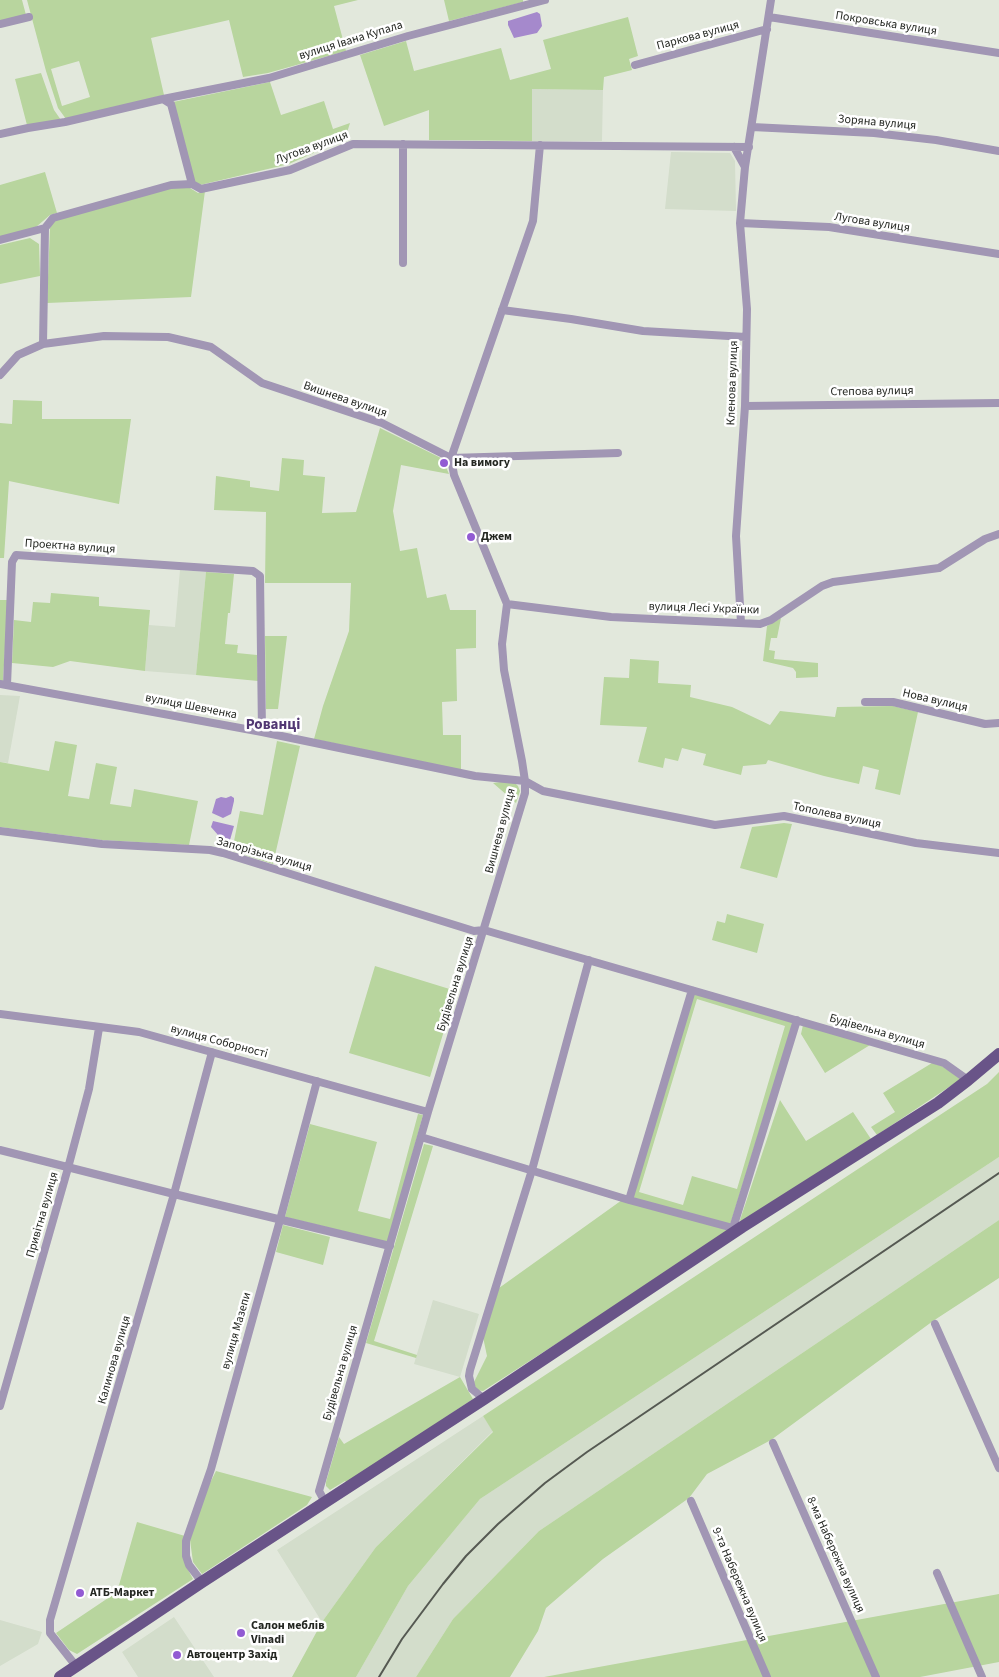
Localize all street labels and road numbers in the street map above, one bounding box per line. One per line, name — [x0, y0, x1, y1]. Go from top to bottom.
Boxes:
street label: Покровська вулиця — [834, 9, 938, 39]
street label: вулиця Івана Купала — [297, 18, 405, 64]
street label: Паркова вулиця — [655, 18, 741, 54]
street label: Зоряна вулиця — [837, 112, 917, 134]
street label: Лугова вулиця — [274, 128, 350, 168]
street label: Лугова вулиця — [833, 210, 911, 236]
street label: Кленова вулиця — [724, 340, 742, 426]
street label: Вишнева вулиця — [301, 379, 389, 421]
street label: Степова вулиця — [830, 384, 914, 400]
street label: Проектна вулиця — [24, 537, 116, 557]
street label: вулиця Лесі Українки — [648, 600, 760, 618]
street label: Нова вулиця — [901, 687, 969, 715]
street label: вулиця Шевченка — [144, 691, 238, 723]
street label: Вишнева вулиця — [483, 787, 519, 875]
street label: Тополева вулиця — [792, 800, 882, 832]
street label: Запорізька вулиця — [215, 834, 313, 876]
street label: Будівельна вулиця — [435, 935, 477, 1033]
street label: Будівельна вулиця — [828, 1011, 926, 1053]
street label: вулиця Соборності — [169, 1022, 269, 1062]
street label: Привітна вулиця — [24, 1170, 62, 1260]
street label: вулиця Мазепи — [219, 1291, 255, 1371]
street label: Калинова вулиця — [95, 1314, 135, 1406]
street label: Будівельна вулиця — [320, 1324, 362, 1422]
street label: 8-ма Набережна вулиця — [803, 1495, 867, 1615]
street label: 9-та Набережна вулиця — [708, 1526, 770, 1644]

